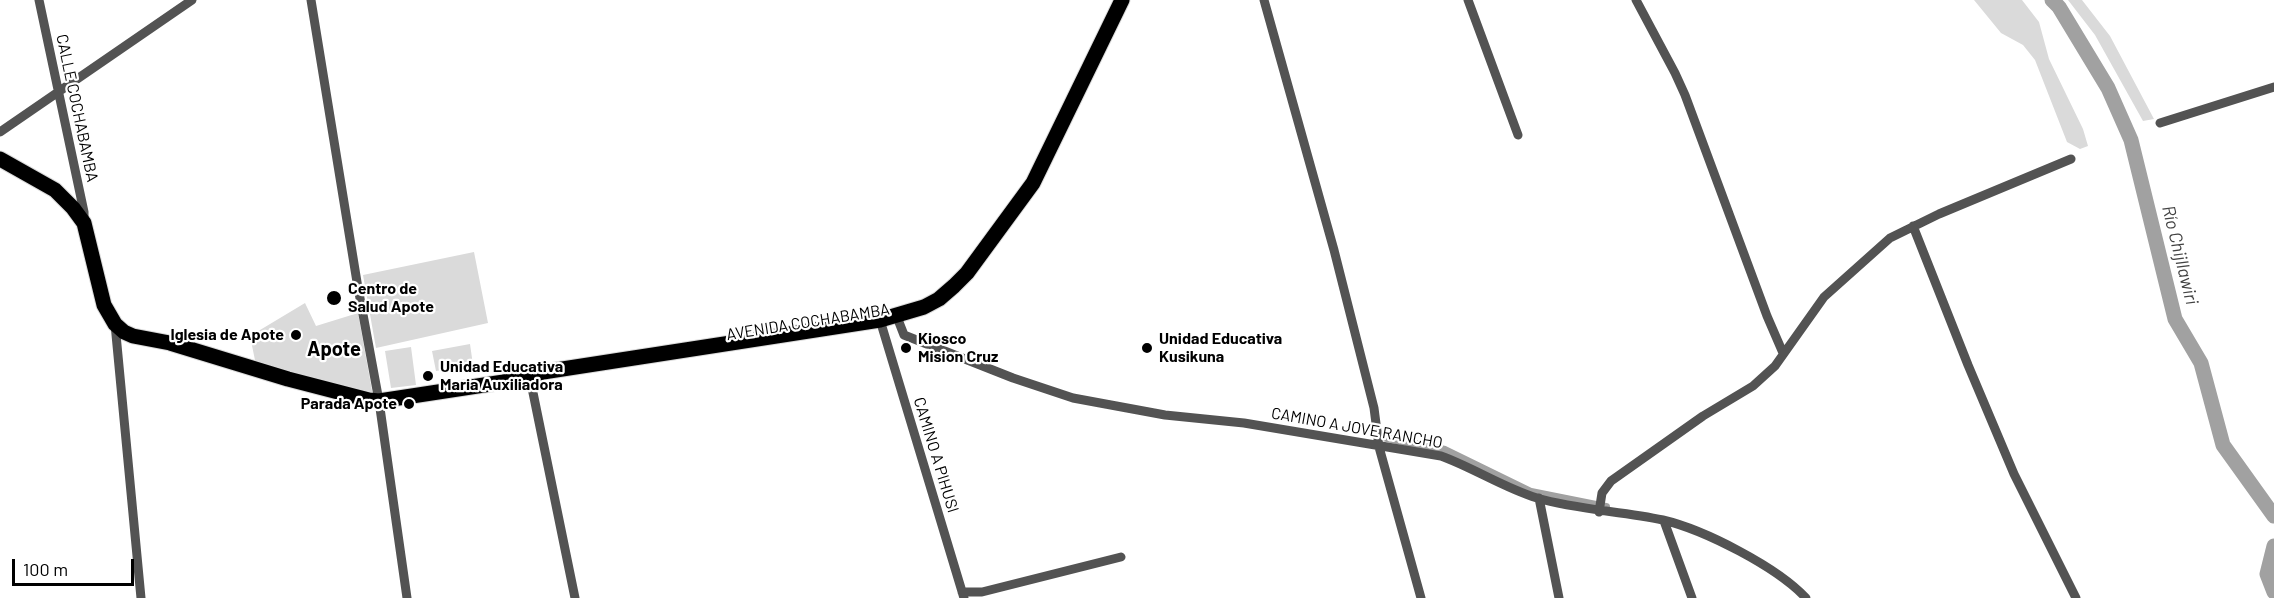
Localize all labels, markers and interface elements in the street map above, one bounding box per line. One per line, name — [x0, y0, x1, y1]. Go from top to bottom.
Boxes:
street label: CALLE COCHABAMBA — [52, 32, 102, 184]
water label: Río Chijllawiri — [2157, 203, 2203, 307]
place label: Centro de Salud Apote — [348, 279, 434, 317]
marker: Centro de Salud Apote — [325, 289, 343, 307]
street label: AVENIDA COCHABAMBA — [725, 300, 891, 344]
place label: Iglesia de Apote — [170, 325, 284, 345]
marker: Iglesia de Apote — [289, 328, 303, 342]
place label: Kiosco Mision Cruz — [918, 329, 998, 367]
place label: Unidad Educativa Kusikuna — [1159, 329, 1282, 367]
district label: Apote — [307, 337, 361, 361]
marker: Kiosco Mision Cruz — [899, 341, 913, 355]
marker: Unidad Educativa Kusikuna — [1140, 341, 1154, 355]
place label: Unidad Educativa Maria Auxiliadora — [440, 357, 563, 395]
marker: Unidad Educativa Maria Auxiliadora — [421, 369, 435, 383]
place label: Parada Apote — [301, 394, 397, 414]
street label: CAMINO A PIHUSI — [909, 395, 963, 515]
marker: Parada Apote — [402, 397, 416, 411]
street label: CAMINO A JOVE RANCHO — [1270, 403, 1444, 453]
scale bar — [15, 547, 136, 585]
text: 100 m — [23, 558, 68, 580]

